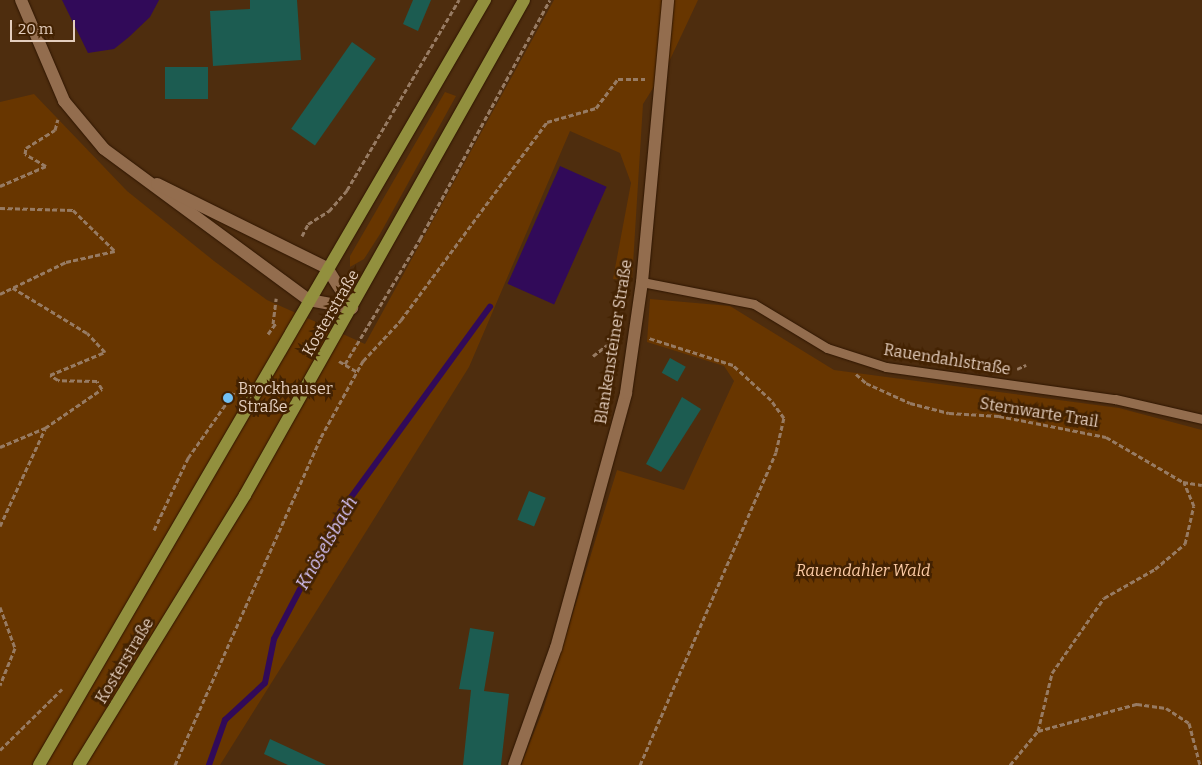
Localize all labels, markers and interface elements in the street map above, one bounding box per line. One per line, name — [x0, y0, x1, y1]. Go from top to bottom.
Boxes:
scale bar — [12, 10, 78, 42]
text: 20 m — [18, 20, 53, 38]
street label: Blankensteiner Straße — [592, 258, 636, 426]
street label: Kosterstraße — [299, 266, 363, 360]
street label: Rauendahlstraße — [882, 340, 1012, 380]
place label: Brockhauser Straße — [238, 379, 333, 417]
marker: Brockhauser Straße — [222, 392, 234, 404]
street label: Sternwarte Trail — [978, 394, 1100, 432]
water label: Knöselsbach — [292, 493, 362, 593]
park label: Rauendahler Wald — [796, 561, 930, 581]
street label: Kosterstraße — [92, 615, 158, 707]

